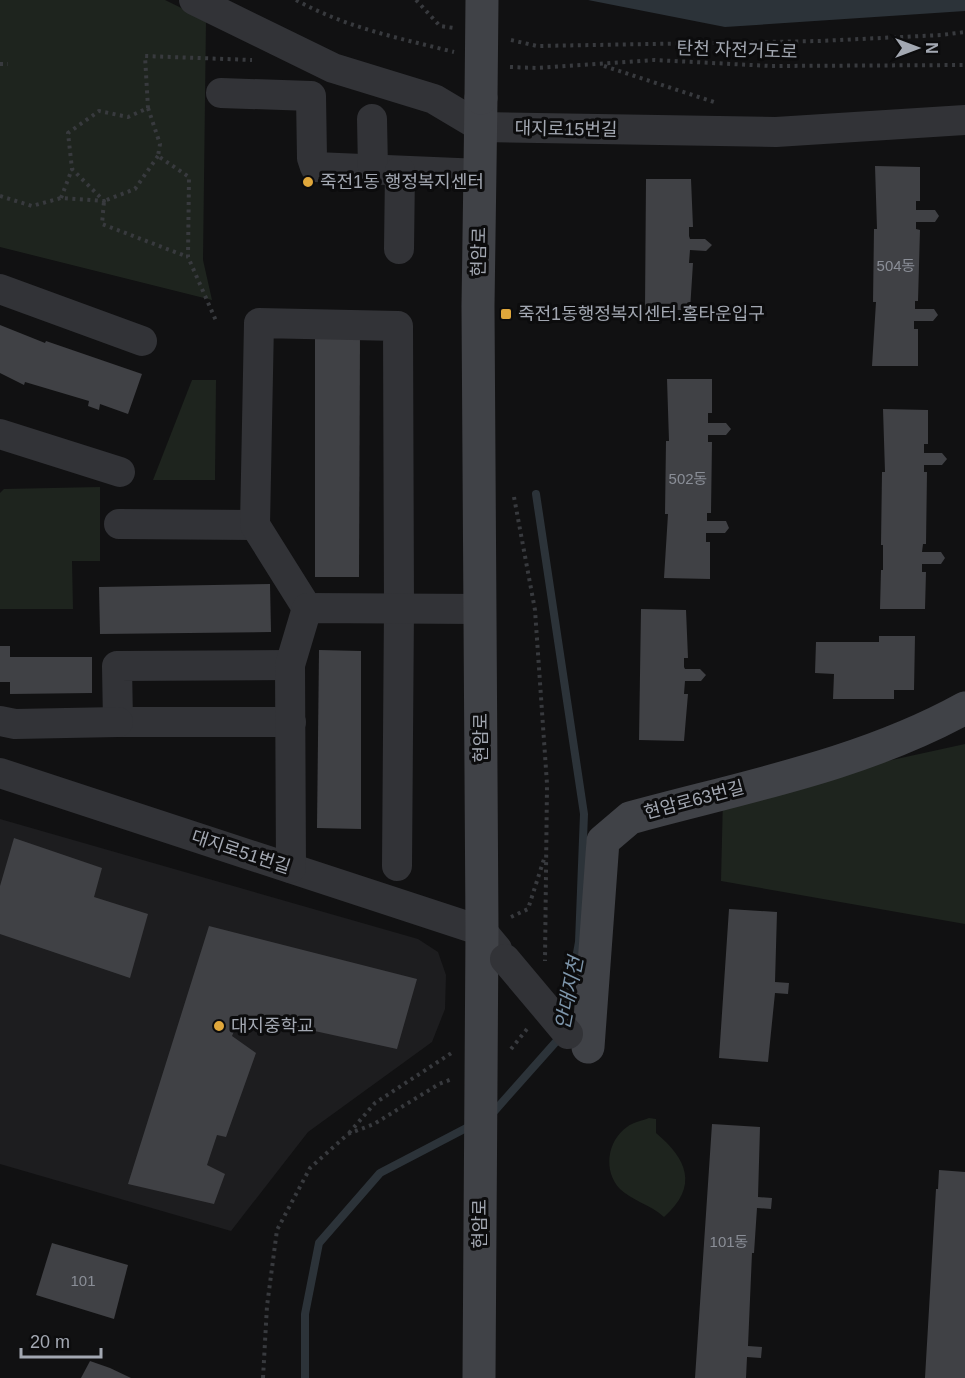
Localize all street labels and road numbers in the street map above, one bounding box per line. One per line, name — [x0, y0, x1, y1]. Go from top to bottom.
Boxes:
street label: 탄천 자전거도로 — [676, 38, 798, 62]
street label: 대지로15번길 — [514, 118, 618, 140]
street label: 현암로 — [469, 227, 489, 277]
street label: 현암로 — [471, 713, 491, 763]
street label: 현암로63번길 — [642, 777, 746, 823]
street label: 대지로51번길 — [189, 827, 293, 877]
street label: 현암로 — [470, 1199, 490, 1249]

